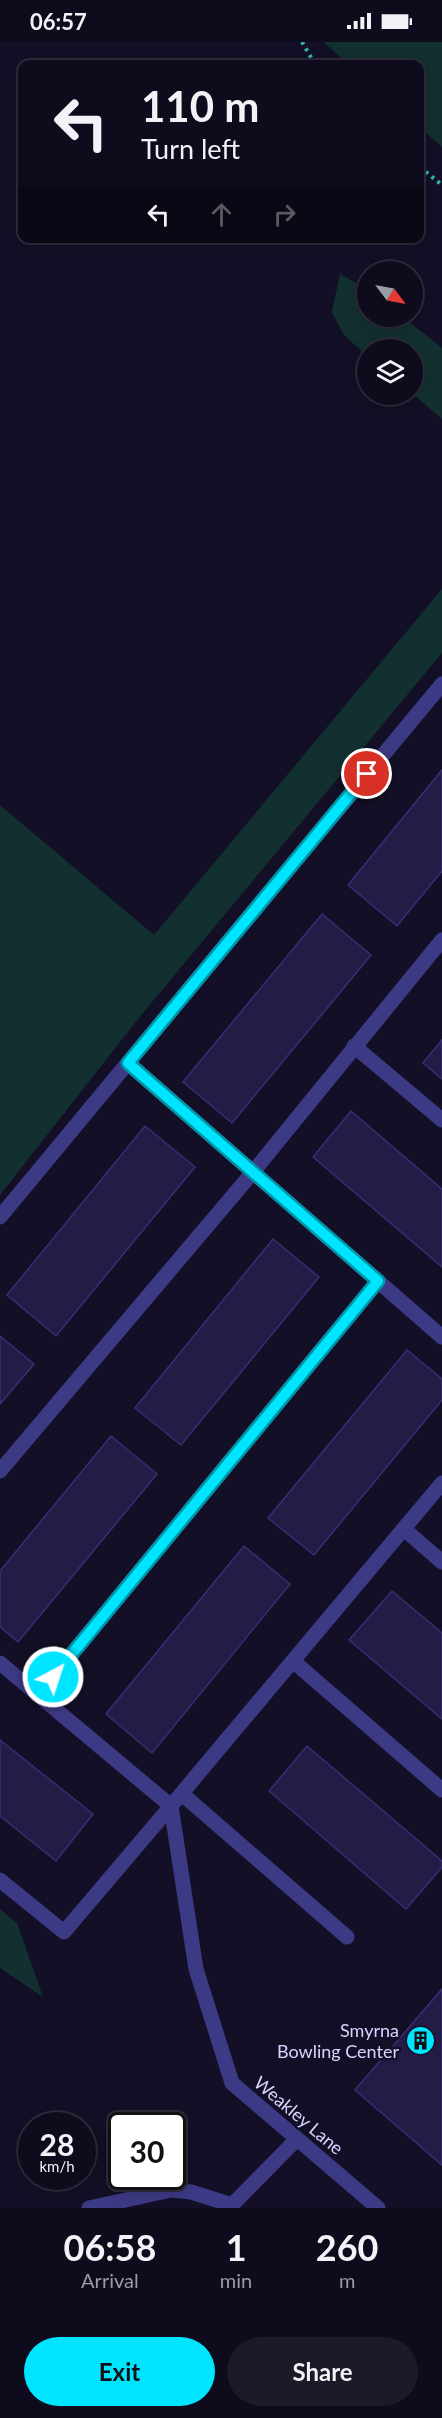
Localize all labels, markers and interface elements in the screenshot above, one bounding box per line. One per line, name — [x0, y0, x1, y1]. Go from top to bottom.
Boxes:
text: 06:57 — [30, 8, 87, 35]
text: 110 m — [141, 81, 259, 131]
icon: left — [42, 84, 120, 162]
text: Turn left — [141, 132, 240, 165]
icon: left — [142, 198, 175, 231]
icon: ahead — [205, 198, 238, 231]
icon: right — [268, 198, 301, 231]
north arrow — [357, 261, 423, 327]
map controls — [357, 261, 423, 405]
button: layers — [357, 339, 423, 405]
pin — [341, 748, 392, 799]
icon: arrive — [350, 757, 383, 790]
position arrow — [21, 1645, 85, 1709]
place label: Smyrna Bowling Center — [277, 2019, 399, 2062]
building icon: Smyrna Bowling Center — [404, 2024, 436, 2056]
street label: Weakley Lane — [250, 2071, 348, 2159]
speed limit sign: 30 — [108, 2112, 186, 2190]
text: 28 — [40, 2126, 74, 2162]
text: km/h — [39, 2157, 75, 2175]
text: 06:58 — [64, 2225, 156, 2269]
text: 1 — [226, 2225, 247, 2269]
text: 260 — [316, 2225, 378, 2269]
text: Arrival — [81, 2268, 139, 2292]
text: min — [220, 2268, 252, 2292]
text: m — [339, 2268, 355, 2292]
button: Exit — [24, 2337, 215, 2406]
button: Share — [227, 2337, 418, 2406]

